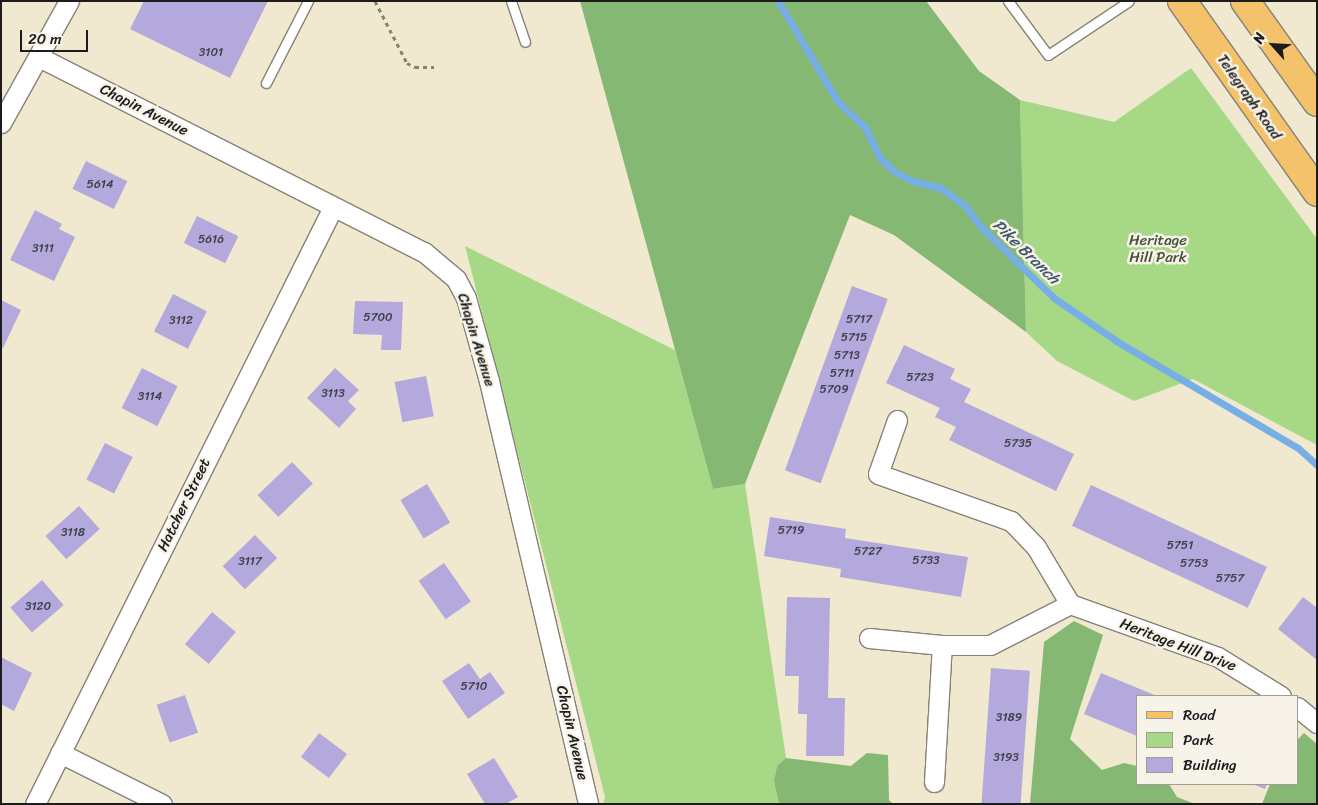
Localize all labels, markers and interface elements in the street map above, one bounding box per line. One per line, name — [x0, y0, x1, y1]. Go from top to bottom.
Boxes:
scale bar — [22, 20, 90, 52]
north arrow — [1248, 20, 1298, 70]
text: 20 m — [28, 26, 62, 52]
text: N — [1246, 28, 1272, 48]
house number: 3101 — [199, 46, 223, 60]
street label: Telegraph Road — [1213, 51, 1285, 143]
street label: Chapin Avenue — [97, 80, 191, 140]
house number: 5614 — [87, 178, 113, 192]
water label: Pike Branch — [989, 216, 1063, 288]
park label: Heritage Hill Park — [1129, 231, 1187, 266]
house number: 5616 — [198, 233, 224, 247]
house number: 3111 — [32, 242, 54, 256]
street label: Chapin Avenue — [453, 291, 499, 389]
house number: 5700 — [363, 311, 393, 325]
house number: 5717 — [846, 313, 872, 327]
house number: 3112 — [169, 314, 193, 328]
house number: 5715 — [841, 331, 867, 345]
house number: 5713 — [834, 349, 860, 363]
house number: 5711 — [830, 367, 854, 381]
house number: 5723 — [906, 371, 934, 385]
house number: 5709 — [819, 383, 849, 397]
house number: 3113 — [321, 387, 345, 401]
house number: 3114 — [138, 390, 162, 404]
house number: 5735 — [1004, 437, 1032, 451]
street label: Hatcher Street — [154, 455, 214, 555]
house number: 5719 — [778, 524, 804, 538]
house number: 3118 — [61, 526, 85, 540]
house number: 5751 — [1167, 539, 1193, 553]
house number: 5727 — [854, 545, 882, 559]
house number: 5733 — [912, 554, 940, 568]
house number: 3117 — [238, 555, 262, 569]
house number: 5753 — [1180, 557, 1208, 571]
house number: 5757 — [1216, 572, 1244, 586]
house number: 3120 — [25, 600, 51, 614]
street label: Heritage Hill Drive — [1117, 615, 1239, 675]
house number: 5710 — [461, 680, 487, 694]
street label: Chapin Avenue — [552, 684, 592, 782]
legend — [1136, 695, 1298, 785]
text: Road — [1183, 702, 1215, 728]
house number: 3189 — [996, 711, 1022, 725]
text: Park — [1183, 727, 1214, 753]
house number: 3193 — [993, 751, 1019, 765]
text: Building — [1183, 752, 1237, 778]

